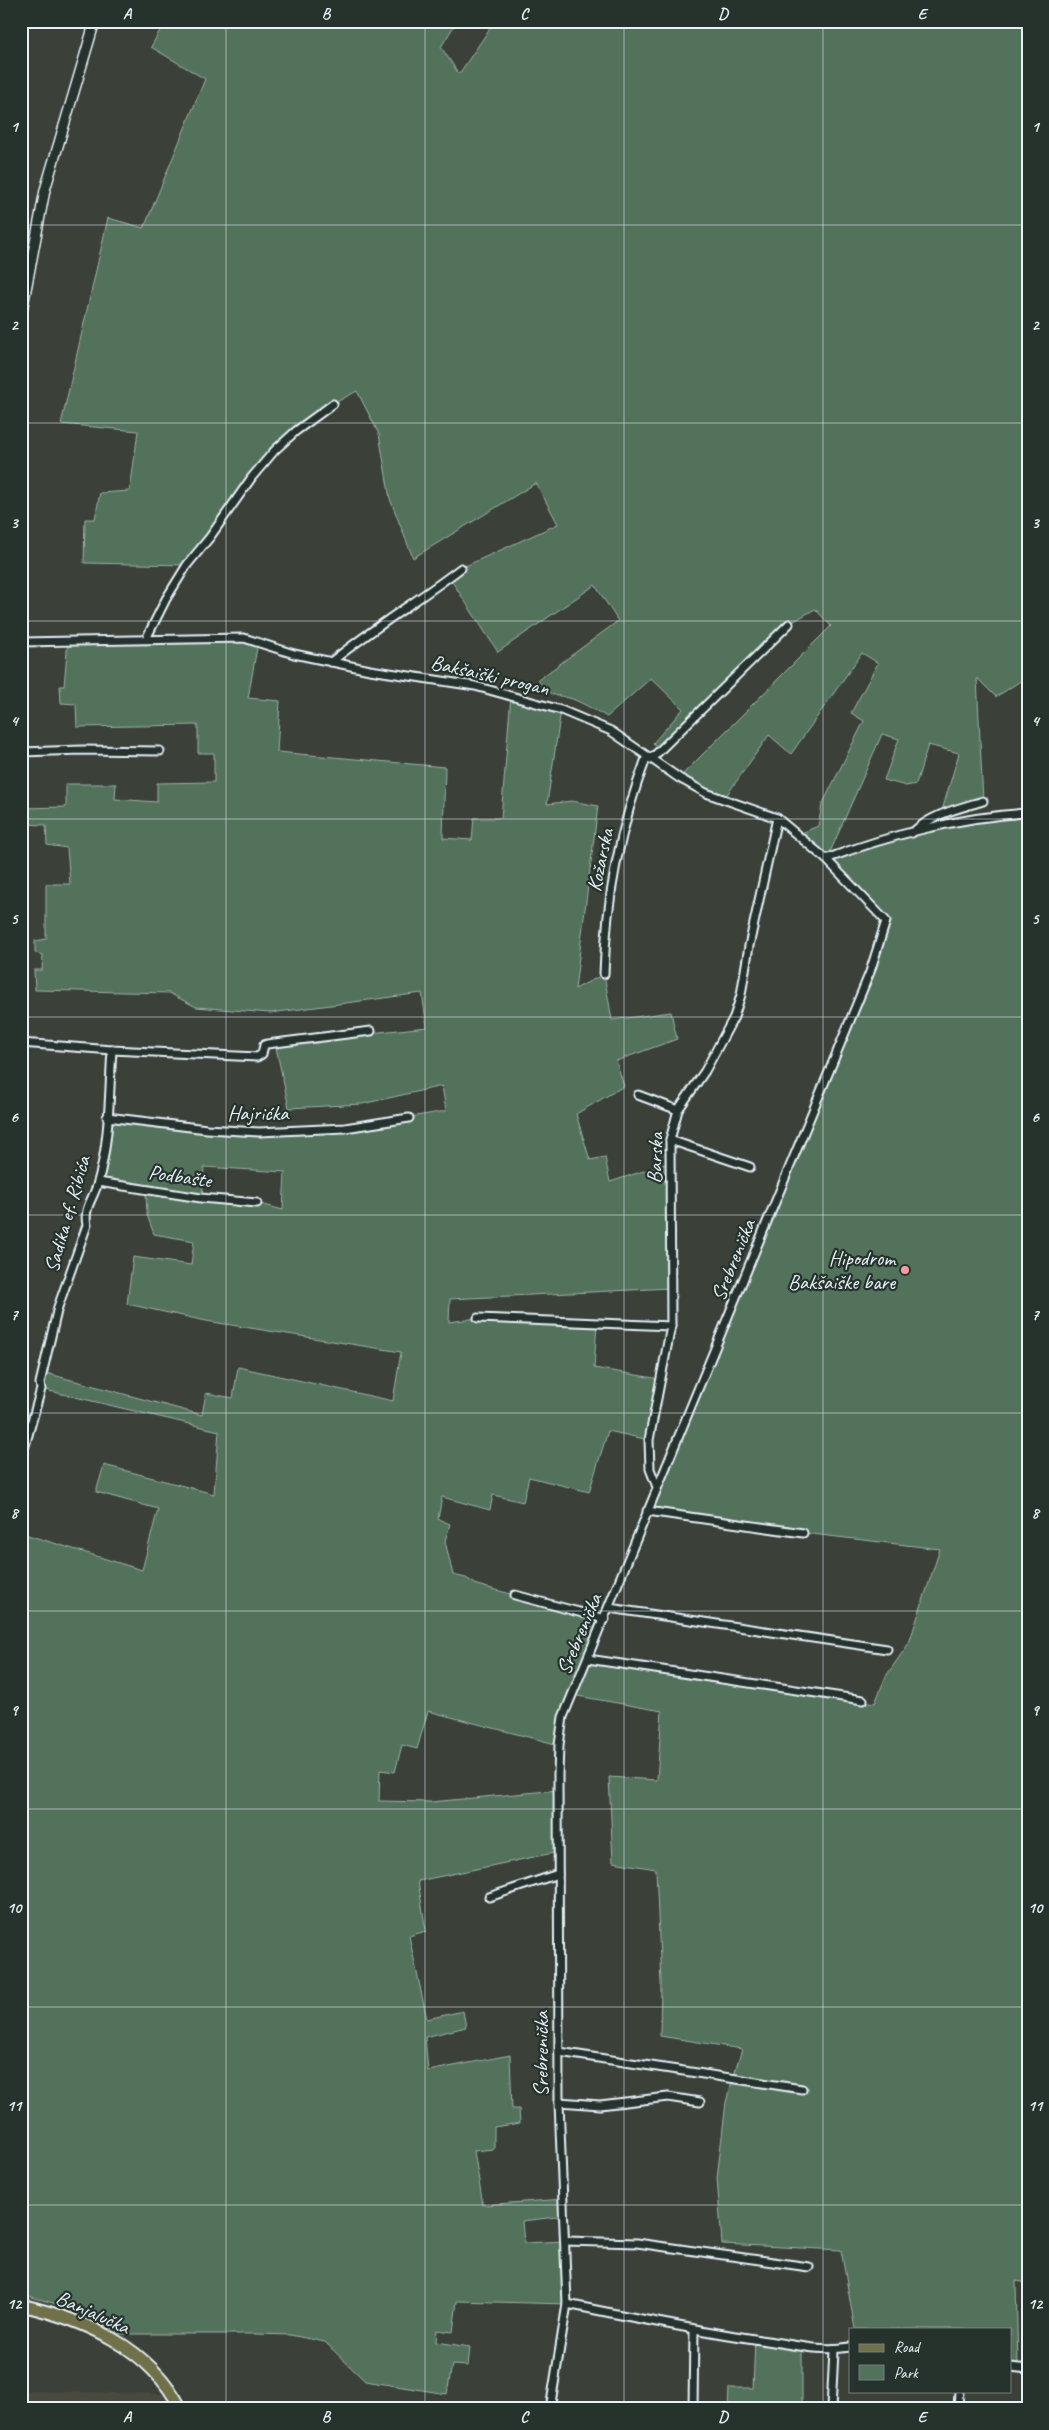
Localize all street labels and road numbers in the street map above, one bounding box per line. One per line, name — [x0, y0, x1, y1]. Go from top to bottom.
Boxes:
street label: Bakšaiški progan — [428, 649, 552, 701]
street label: Kožarska — [581, 825, 620, 894]
street label: Hajrićka — [227, 1100, 290, 1126]
street label: Barska — [641, 1131, 669, 1184]
street label: Sadika ef. Ribića — [38, 1151, 97, 1275]
street label: Podbašte — [147, 1159, 215, 1194]
street label: Srebrenička — [705, 1214, 762, 1305]
street label: Srebrenička — [550, 1588, 608, 1678]
street label: Srebrenička — [528, 2009, 554, 2097]
street label: Banjalučka — [52, 2284, 136, 2340]

